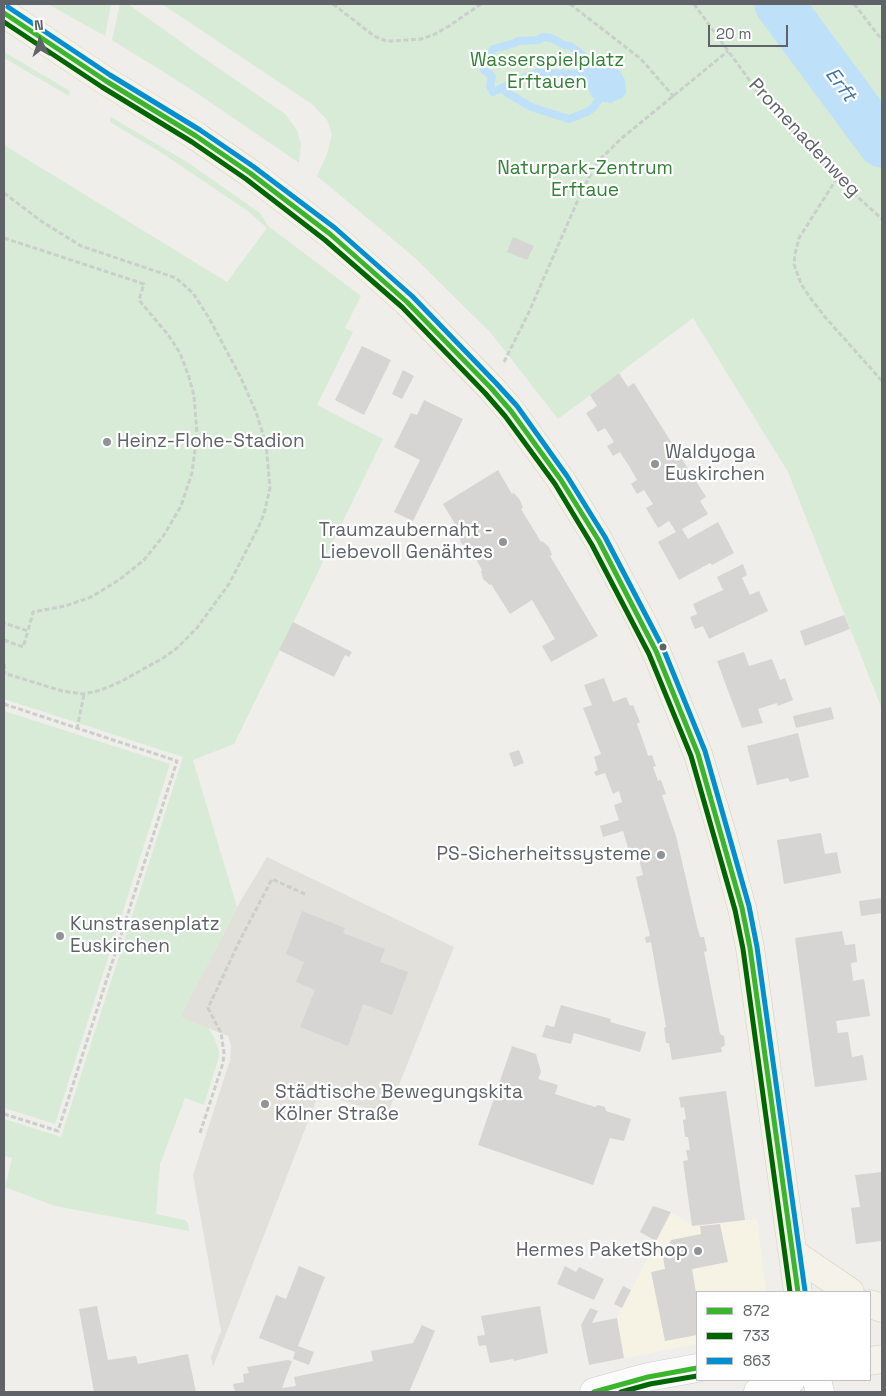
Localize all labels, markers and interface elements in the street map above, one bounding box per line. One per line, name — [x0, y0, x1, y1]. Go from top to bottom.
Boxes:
north arrow — [15, 15, 65, 65]
scale bar — [711, 15, 791, 47]
text: N — [34, 16, 44, 34]
text: 20 m — [716, 24, 751, 43]
park label: Wasserspielplatz Erftauen — [470, 50, 624, 94]
water label: Erft — [819, 63, 861, 107]
street label: Promenadenweg — [743, 74, 865, 202]
park label: Naturpark-Zentrum Erftaue — [497, 158, 673, 202]
place label: Heinz-Flohe-Stadion — [117, 431, 305, 453]
marker: Heinz-Flohe-Stadion — [101, 436, 113, 448]
place label: Waldyoga Euskirchen — [665, 442, 765, 486]
marker: Waldyoga Euskirchen — [649, 458, 661, 470]
place label: Traumzaubernaht - Liebevoll Genähtes — [319, 520, 493, 564]
marker: Traumzaubernaht - Liebevoll Genähtes — [497, 536, 509, 548]
unlabelled marker — [658, 642, 668, 652]
place label: PS-Sicherheitssysteme — [437, 844, 651, 866]
marker: PS-Sicherheitssysteme — [655, 849, 667, 861]
place label: Kunstrasenplatz Euskirchen — [70, 914, 220, 958]
marker: Kunstrasenplatz Euskirchen — [54, 930, 66, 942]
place label: Städtische Bewegungskita Kölner Straße — [275, 1082, 523, 1126]
marker: Städtische Bewegungskita Kölner Straße — [259, 1098, 271, 1110]
place label: Hermes PaketShop — [516, 1240, 688, 1262]
marker: Hermes PaketShop — [692, 1245, 704, 1257]
legend — [696, 1291, 871, 1381]
text: 872 — [743, 1301, 770, 1320]
text: 733 — [743, 1326, 770, 1345]
text: 863 — [743, 1351, 771, 1370]

